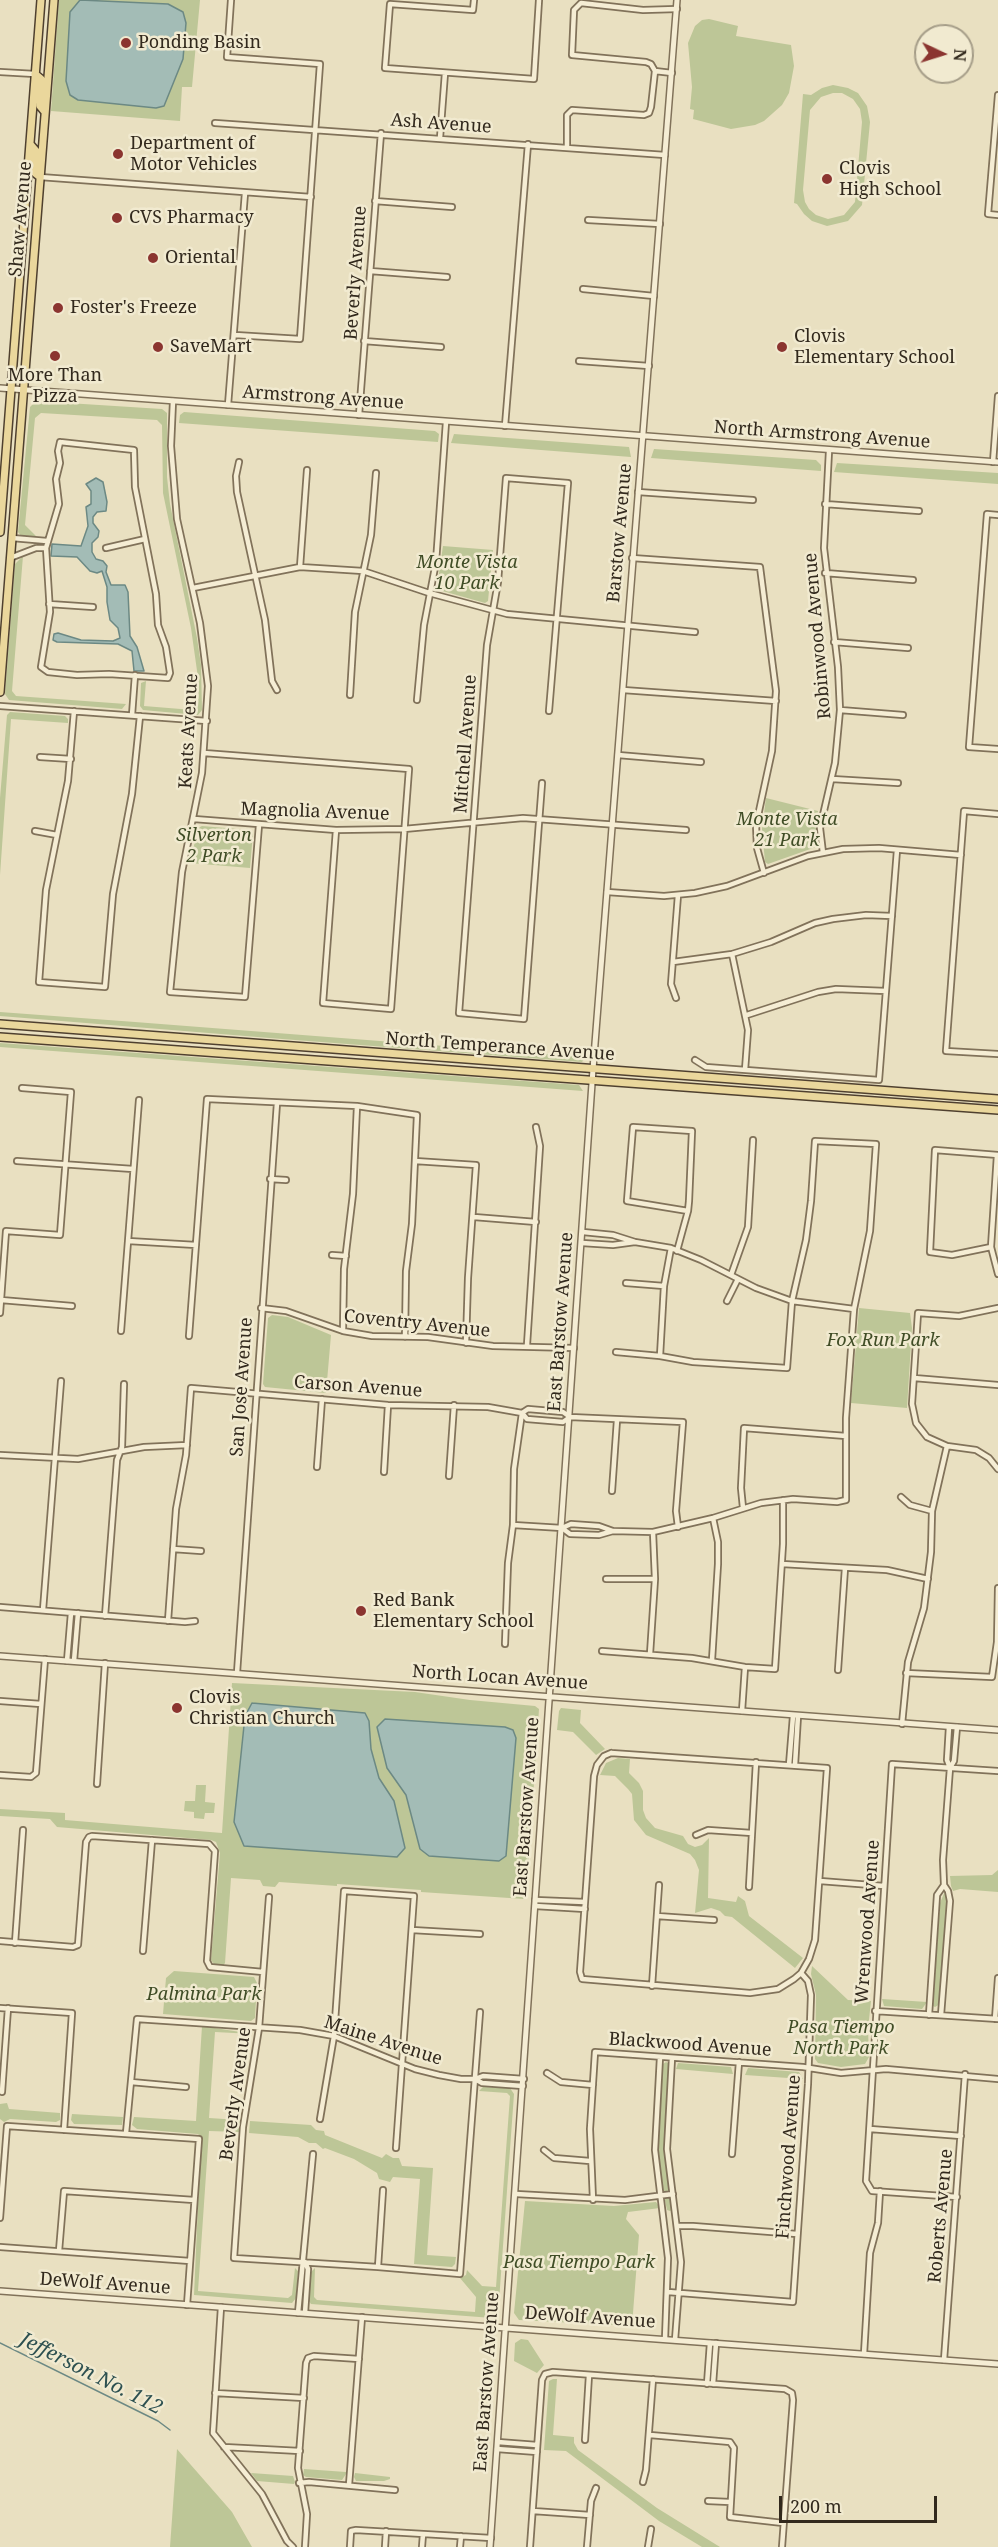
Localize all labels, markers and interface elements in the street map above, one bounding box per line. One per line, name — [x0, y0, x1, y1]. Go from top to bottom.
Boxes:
north arrow — [914, 24, 974, 84]
place label: Ponding Basin — [138, 32, 261, 54]
marker: Ponding Basin — [119, 36, 133, 50]
text: N — [949, 48, 971, 62]
street label: Ash Avenue — [390, 110, 492, 138]
place label: Department of Motor Vehicles — [130, 133, 257, 176]
marker: Department of Motor Vehicles — [111, 147, 125, 161]
place label: Clovis High School — [839, 158, 941, 201]
street label: Shaw Avenue — [5, 160, 37, 278]
marker: Clovis High School — [820, 172, 834, 186]
street label: Beverly Avenue — [341, 205, 371, 341]
place label: CVS Pharmacy — [129, 207, 254, 229]
marker: CVS Pharmacy — [110, 211, 124, 225]
place label: Oriental — [165, 247, 236, 269]
marker: Oriental — [146, 251, 160, 265]
place label: Foster's Freeze — [70, 297, 197, 319]
marker: Foster's Freeze — [51, 301, 65, 315]
place label: Clovis Elementary School — [794, 326, 955, 368]
place label: SaveMart — [170, 336, 252, 358]
marker: SaveMart — [151, 340, 165, 354]
marker: Clovis Elementary School — [775, 340, 789, 354]
marker: More Than Pizza — [48, 349, 62, 363]
place label: More Than Pizza — [8, 365, 102, 407]
street label: Armstrong Avenue — [242, 382, 404, 414]
street label: North Armstrong Avenue — [713, 417, 931, 453]
street label: Barstow Avenue — [603, 462, 637, 604]
park label: Monte Vista 10 Park — [416, 552, 518, 594]
street label: Robinwood Avenue — [800, 552, 836, 720]
street label: Keats Avenue — [175, 673, 203, 789]
street label: Mitchell Avenue — [450, 674, 482, 814]
street label: Magnolia Avenue — [240, 799, 390, 825]
park label: Monte Vista 21 Park — [736, 809, 838, 852]
park label: Silverton 2 Park — [176, 825, 252, 868]
street label: North Temperance Avenue — [385, 1028, 615, 1066]
street label: East Barstow Avenue — [544, 1231, 578, 1413]
street label: Coventry Avenue — [343, 1306, 491, 1342]
street label: San Jose Avenue — [226, 1317, 258, 1457]
park label: Fox Run Park — [826, 1330, 940, 1352]
street label: Carson Avenue — [293, 1372, 423, 1402]
place label: Red Bank Elementary School — [373, 1590, 534, 1632]
marker: Red Bank Elementary School — [354, 1604, 368, 1618]
street label: North Locan Avenue — [411, 1661, 589, 1695]
place label: Clovis Christian Church — [189, 1687, 335, 1730]
marker: Clovis Christian Church — [170, 1701, 184, 1715]
street label: East Barstow Avenue — [510, 1716, 544, 1898]
street label: Wrenwood Avenue — [851, 1839, 885, 2005]
park label: Palmina Park — [147, 1984, 261, 2006]
street label: Maine Avenue — [321, 2012, 445, 2070]
park label: Pasa Tiempo North Park — [787, 2017, 895, 2060]
street label: Beverly Avenue — [216, 2026, 256, 2162]
street label: Blackwood Avenue — [608, 2029, 772, 2061]
street label: Finchwood Avenue — [772, 2074, 806, 2240]
street label: Roberts Avenue — [924, 2148, 958, 2284]
park label: Pasa Tiempo Park — [503, 2252, 655, 2274]
street label: DeWolf Avenue — [39, 2269, 171, 2299]
street label: East Barstow Avenue — [470, 2291, 504, 2473]
street label: DeWolf Avenue — [524, 2303, 656, 2333]
water label: Jefferson No. 112 — [16, 2328, 166, 2420]
scale bar — [782, 2484, 940, 2522]
text: 200 m — [790, 2494, 842, 2518]

